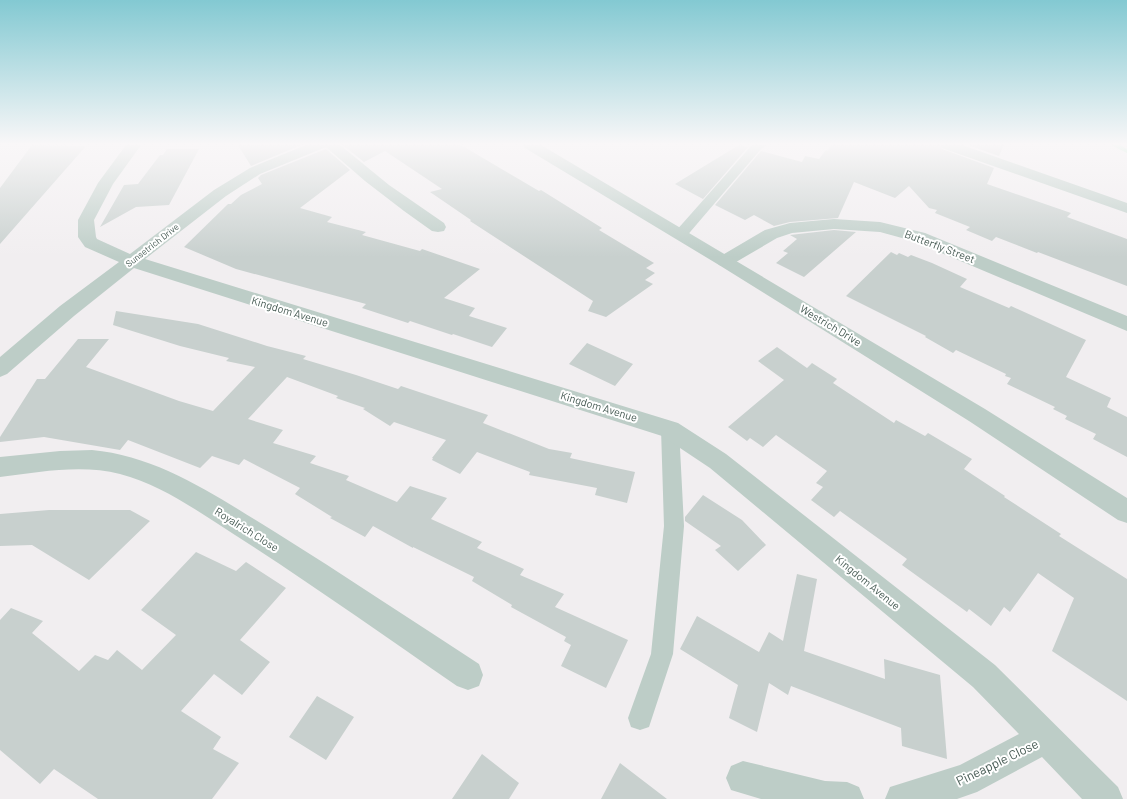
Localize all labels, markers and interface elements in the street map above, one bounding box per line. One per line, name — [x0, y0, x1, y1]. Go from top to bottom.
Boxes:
street label: Sunsetrich Drive — [123, 221, 181, 269]
street label: Butterfly Street — [903, 227, 977, 265]
street label: Kingdom Avenue — [250, 293, 330, 329]
street label: Westrich Drive — [798, 302, 864, 348]
street label: Kingdom Avenue — [559, 388, 639, 424]
street label: Royalrich Close — [213, 504, 281, 554]
street label: Kingdom Avenue — [833, 552, 903, 612]
street label: Pineapple Close — [953, 735, 1041, 789]

